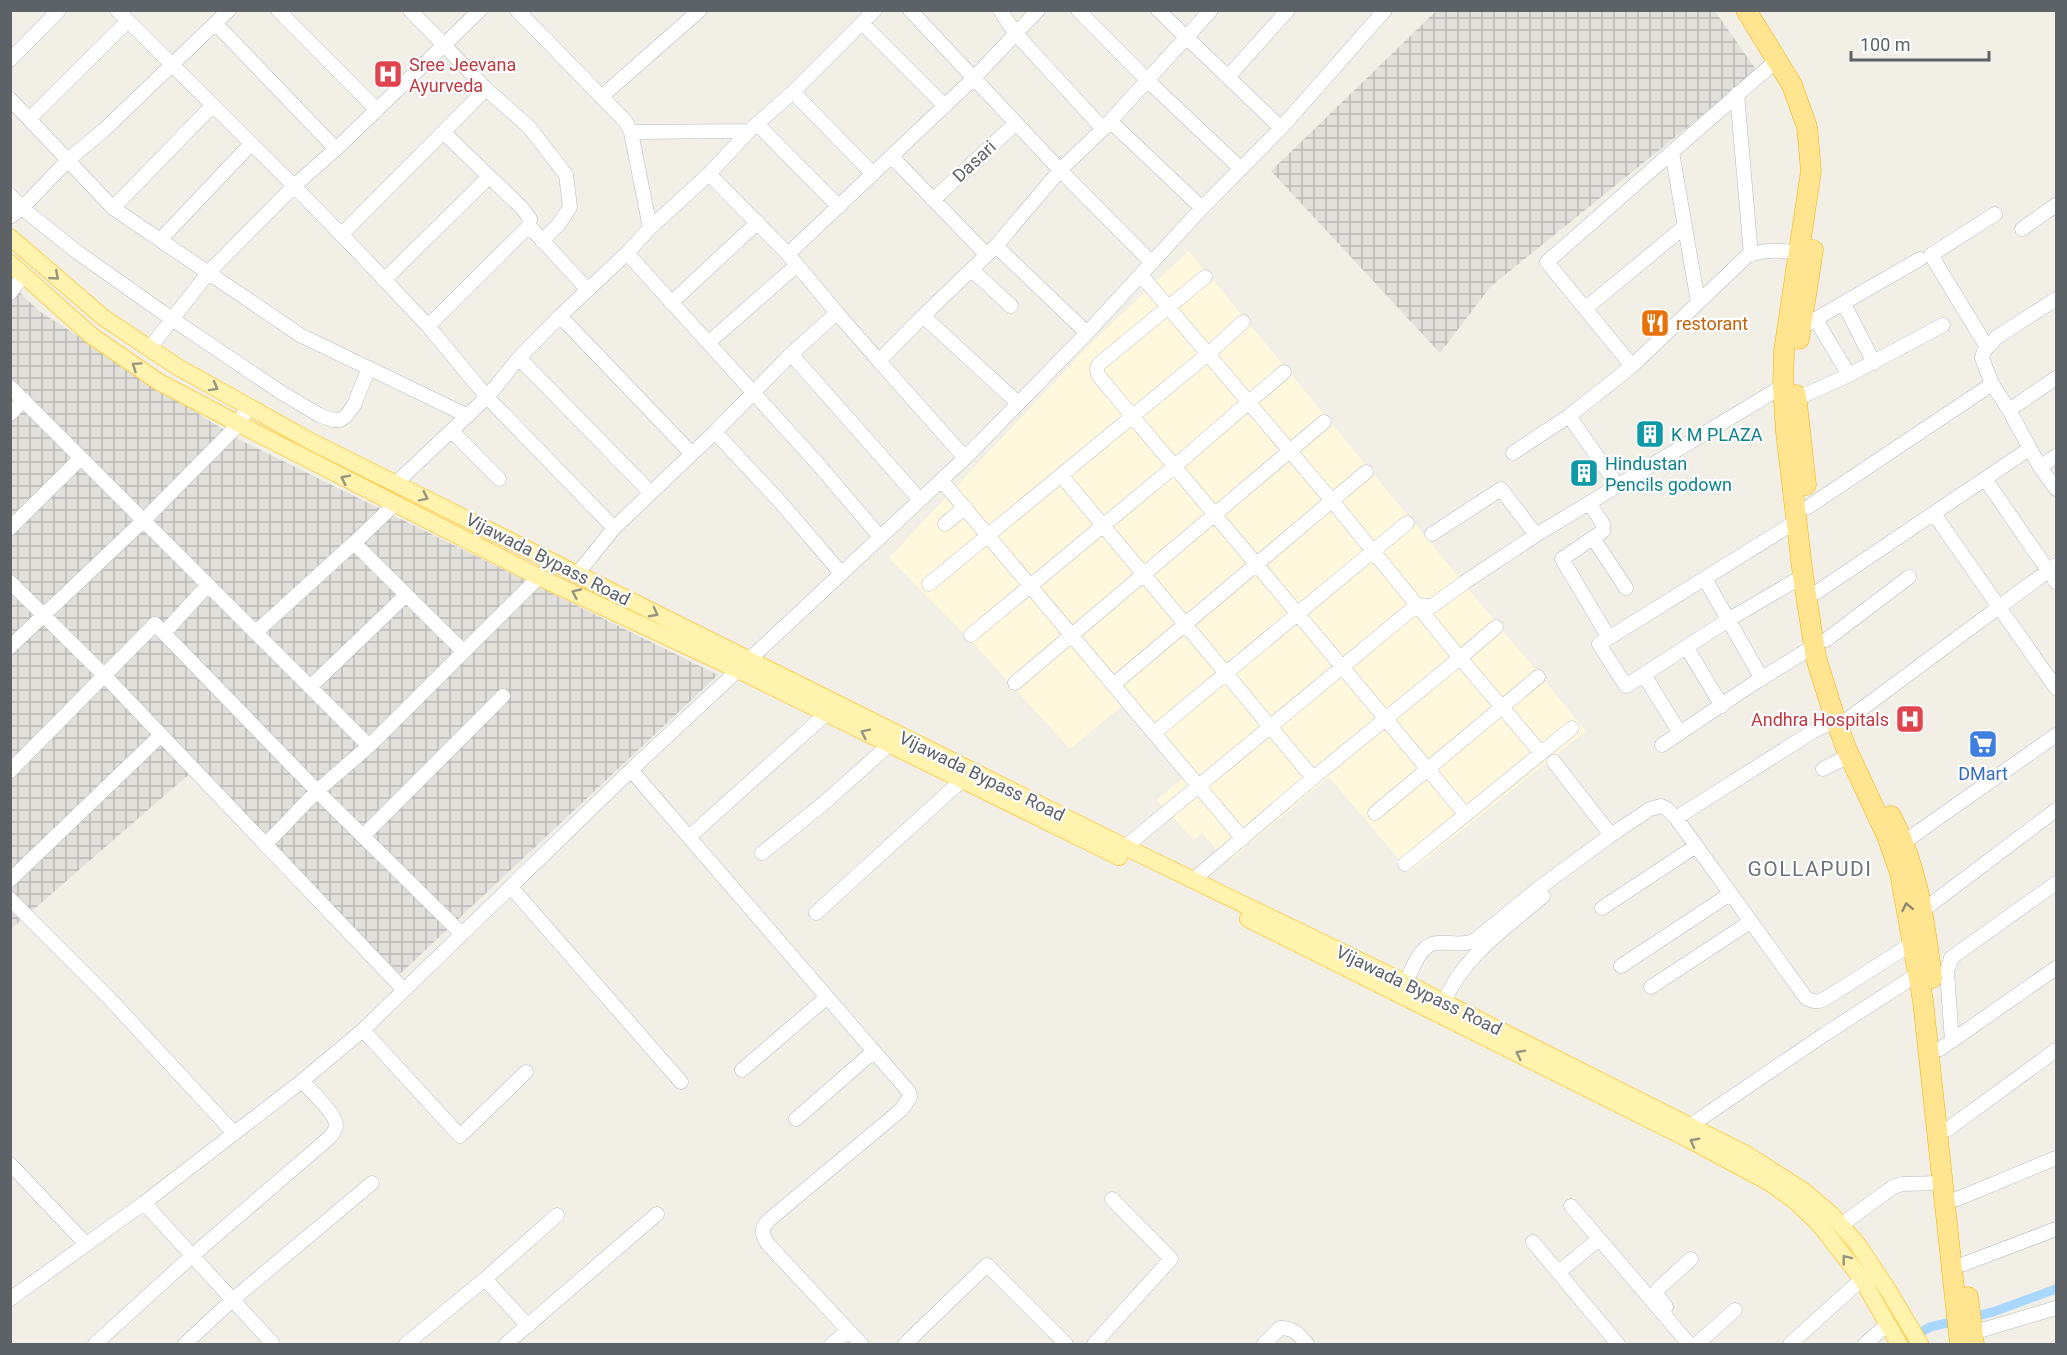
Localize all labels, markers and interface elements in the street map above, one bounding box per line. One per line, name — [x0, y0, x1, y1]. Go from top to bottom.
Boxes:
scale bar — [1851, 24, 1989, 62]
text: 100 m — [1860, 34, 1911, 55]
place label: Sree Jeevana Ayurveda — [409, 54, 516, 96]
hospital icon: Sree Jeevana Ayurveda — [372, 58, 404, 90]
street label: Dasari — [948, 136, 1000, 186]
one-way arrow — [48, 268, 59, 279]
restaurant icon: restorant — [1639, 307, 1671, 339]
place label: restorant — [1676, 313, 1748, 334]
one-way arrow — [132, 362, 143, 373]
one-way arrow — [208, 380, 218, 391]
building icon: K M PLAZA — [1634, 418, 1666, 450]
place label: K M PLAZA — [1671, 424, 1763, 445]
place label: Hindustan Pencils godown — [1605, 453, 1732, 495]
building icon: Hindustan Pencils godown — [1568, 457, 1600, 489]
one-way arrow — [340, 475, 351, 486]
one-way arrow — [417, 490, 428, 501]
street label: Vijawada Bypass Road — [462, 508, 634, 610]
one-way arrow — [572, 589, 583, 601]
one-way arrow — [648, 606, 658, 617]
hospital icon: Andhra Hospitals — [1894, 703, 1926, 735]
place label: Andhra Hospitals — [1751, 709, 1889, 730]
street label: Vijawada Bypass Road — [896, 727, 1068, 825]
supermarket icon: DMart — [1967, 728, 1999, 760]
one-way arrow — [860, 729, 871, 741]
place label: DMart — [1958, 763, 2008, 784]
district label: GOLLAPUDI — [1747, 857, 1873, 881]
one-way arrow — [1901, 902, 1914, 912]
street label: Vijawada Bypass Road — [1333, 941, 1505, 1039]
one-way arrow — [1515, 1050, 1526, 1062]
one-way arrow — [1690, 1138, 1700, 1149]
one-way arrow — [1843, 1255, 1854, 1266]

